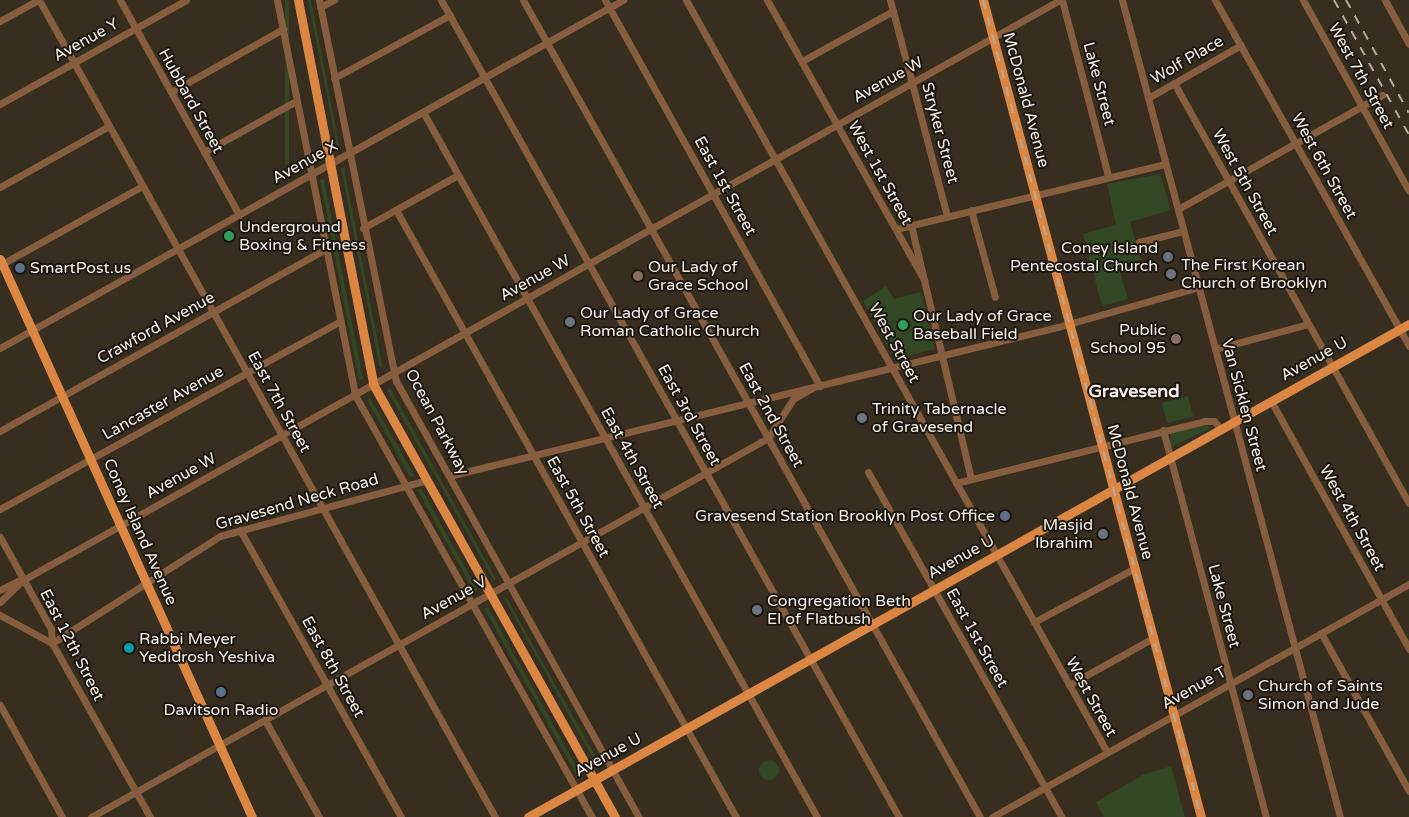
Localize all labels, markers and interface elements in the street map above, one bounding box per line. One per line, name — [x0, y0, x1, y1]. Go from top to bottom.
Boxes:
street label: Avenue Y — [50, 14, 122, 66]
street label: West 7th Street — [1324, 20, 1398, 132]
street label: McDonald Avenue — [999, 30, 1053, 170]
street label: Wolf Place — [1147, 32, 1227, 88]
street label: Lake Street — [1079, 40, 1119, 128]
street label: Hubbard Street — [154, 45, 228, 157]
street label: Avenue W — [849, 53, 927, 107]
street label: Stryker Street — [917, 80, 963, 186]
street label: West 6th Street — [1287, 110, 1361, 222]
street label: West 1st Street — [843, 118, 917, 228]
street label: West 5th Street — [1208, 126, 1282, 238]
street label: East 1st Street — [690, 133, 760, 239]
street label: Avenue X — [269, 136, 341, 188]
place label: Underground Boxing & Fitness — [239, 217, 366, 255]
marker: Underground Boxing & Fitness — [223, 230, 235, 242]
place label: Coney Island Pentecostal Church — [1010, 238, 1158, 276]
street label: Avenue W — [496, 251, 574, 305]
marker: Coney Island Pentecostal Church — [1162, 251, 1174, 263]
place label: The First Korean Church of Brooklyn — [1181, 255, 1327, 293]
place label: Our Lady of Grace School — [648, 257, 748, 295]
place label: SmartPost.us — [30, 258, 131, 278]
marker: SmartPost.us — [14, 262, 26, 274]
marker: The First Korean Church of Brooklyn — [1165, 268, 1177, 280]
marker: Our Lady of Grace School — [632, 270, 644, 282]
street label: Crawford Avenue — [94, 288, 218, 368]
street label: West Street — [864, 300, 924, 386]
place label: Our Lady of Grace Roman Catholic Church — [580, 303, 760, 341]
place label: Our Lady of Grace Baseball Field — [913, 306, 1052, 344]
marker: Our Lady of Grace Roman Catholic Church — [564, 316, 576, 328]
marker: Our Lady of Grace Baseball Field — [897, 319, 909, 331]
place label: Public School 95 — [1090, 320, 1166, 358]
marker: Public School 95 — [1170, 333, 1182, 345]
street label: Avenue U — [1277, 333, 1351, 385]
street label: Van Sicklen Street — [1217, 336, 1271, 474]
street label: East 7th Street — [243, 348, 315, 456]
street label: East 2nd Street — [734, 359, 808, 471]
street label: East 3rd Street — [653, 361, 725, 469]
street label: Lancaster Avenue — [99, 362, 227, 444]
street label: Ocean Parkway — [401, 366, 473, 478]
district label: Gravesend — [1088, 380, 1180, 402]
place label: Trinity Tabernacle of Gravesend — [872, 399, 1006, 437]
street label: East 4th Street — [596, 404, 668, 512]
marker: Trinity Tabernacle of Gravesend — [856, 412, 868, 424]
street label: McDonald Avenue — [1103, 422, 1157, 562]
street label: Avenue W — [142, 449, 220, 503]
street label: East 5th Street — [542, 453, 614, 561]
street label: Coney Island Avenue — [99, 456, 181, 608]
street label: West 4th Street — [1315, 462, 1389, 574]
street label: Gravesend Neck Road — [213, 470, 381, 534]
place label: Gravesend Station Brooklyn Post Office — [695, 506, 995, 526]
marker: Gravesend Station Brooklyn Post Office — [999, 510, 1011, 522]
place label: Masjid Ibrahim — [1035, 515, 1093, 553]
marker: Masjid Ibrahim — [1097, 528, 1109, 540]
street label: Avenue U — [924, 531, 998, 583]
street label: Lake Street — [1204, 562, 1244, 650]
street label: Avenue V — [418, 572, 490, 624]
street label: East 1st Street — [942, 585, 1012, 691]
street label: East 12th Street — [36, 586, 108, 704]
place label: Congregation Beth El of Flatbush — [767, 591, 911, 629]
marker: Congregation Beth El of Flatbush — [751, 604, 763, 616]
street label: East 8th Street — [297, 613, 369, 721]
place label: Rabbi Meyer Yedidrosh Yeshiva — [139, 629, 275, 667]
marker: Rabbi Meyer Yedidrosh Yeshiva — [123, 642, 135, 654]
street label: West Street — [1061, 654, 1121, 740]
street label: Avenue T — [1158, 662, 1230, 714]
place label: Church of Saints Simon and Jude — [1258, 676, 1383, 714]
marker: Davitson Radio — [215, 686, 227, 698]
marker: Church of Saints Simon and Jude — [1242, 689, 1254, 701]
place label: Davitson Radio — [164, 700, 278, 720]
street label: Avenue U — [571, 729, 645, 781]

